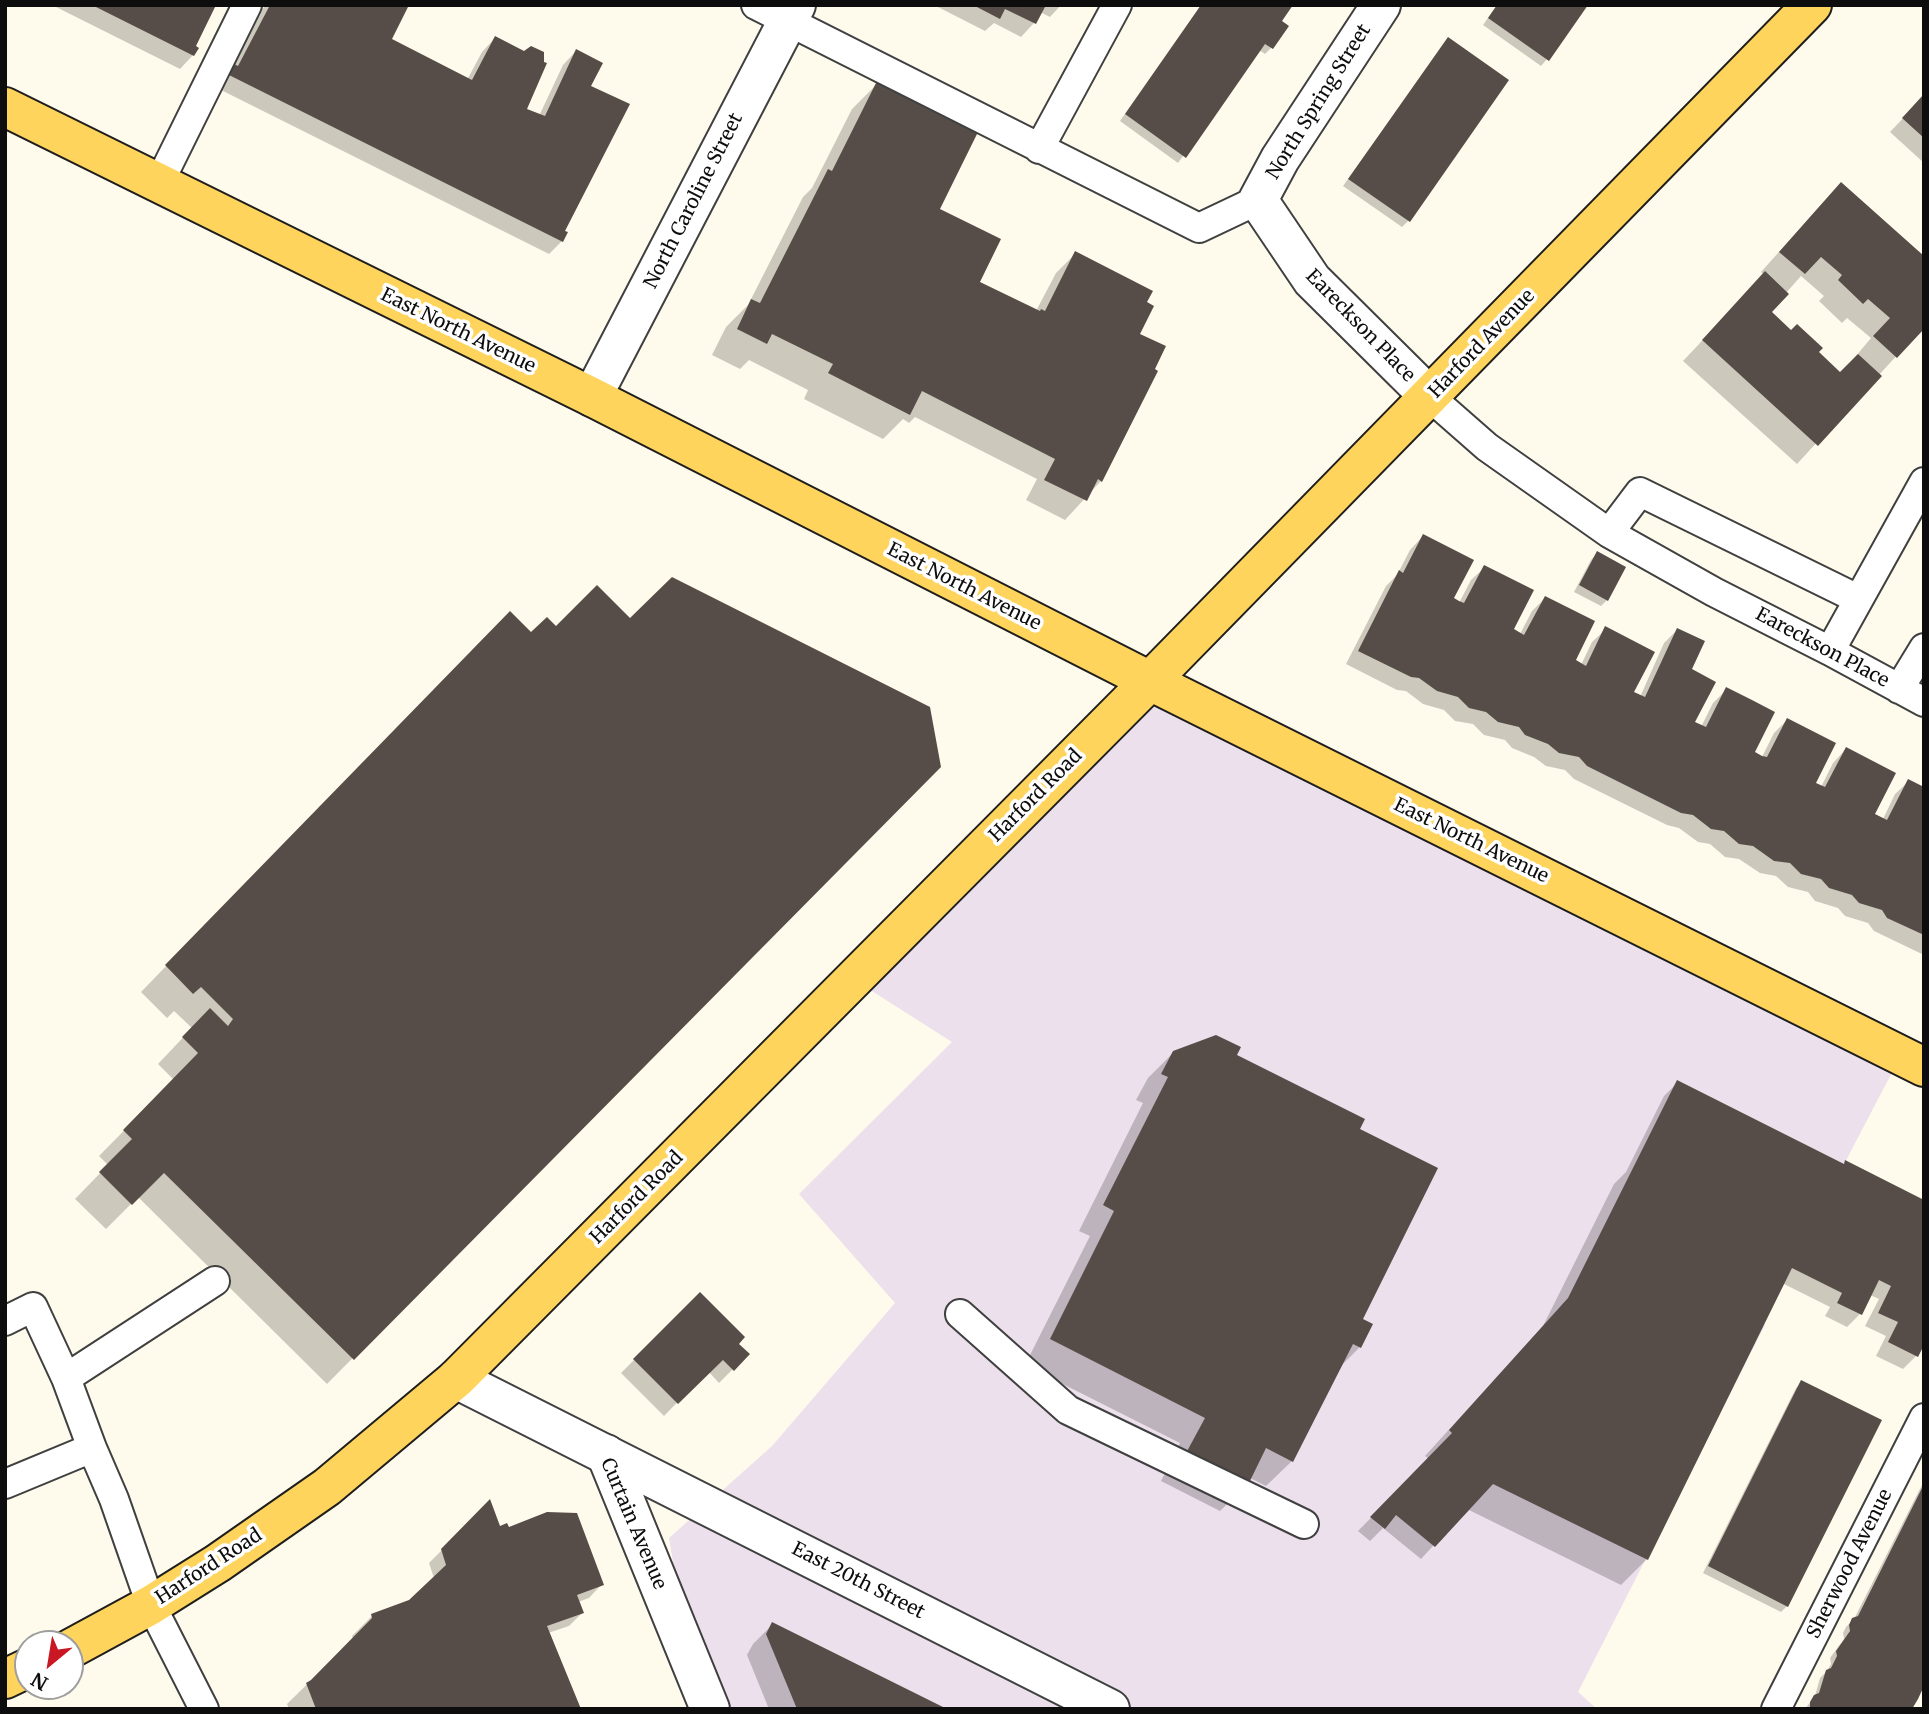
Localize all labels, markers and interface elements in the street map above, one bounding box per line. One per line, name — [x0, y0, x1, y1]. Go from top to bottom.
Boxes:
street label: North Spring Street — [1262, 20, 1376, 184]
street label: North Caroline Street — [640, 110, 748, 292]
street label: Eareckson Place — [1301, 265, 1419, 387]
street label: East North Avenue — [377, 284, 539, 378]
street label: Harford Avenue — [1424, 285, 1540, 403]
street label: East North Avenue — [883, 538, 1045, 636]
street label: Eareckson Place — [1751, 603, 1893, 693]
street label: Harford Road — [985, 745, 1087, 847]
street label: East North Avenue — [1390, 794, 1552, 888]
street label: Harford Road — [586, 1147, 688, 1249]
street label: Curtain Avenue — [595, 1455, 671, 1593]
street label: Sherwood Avenue — [1803, 1486, 1897, 1642]
street label: Harford Road — [152, 1524, 266, 1610]
street label: East 20th Street — [788, 1538, 928, 1624]
north arrow — [14, 1630, 84, 1700]
text: N — [27, 1667, 52, 1696]

